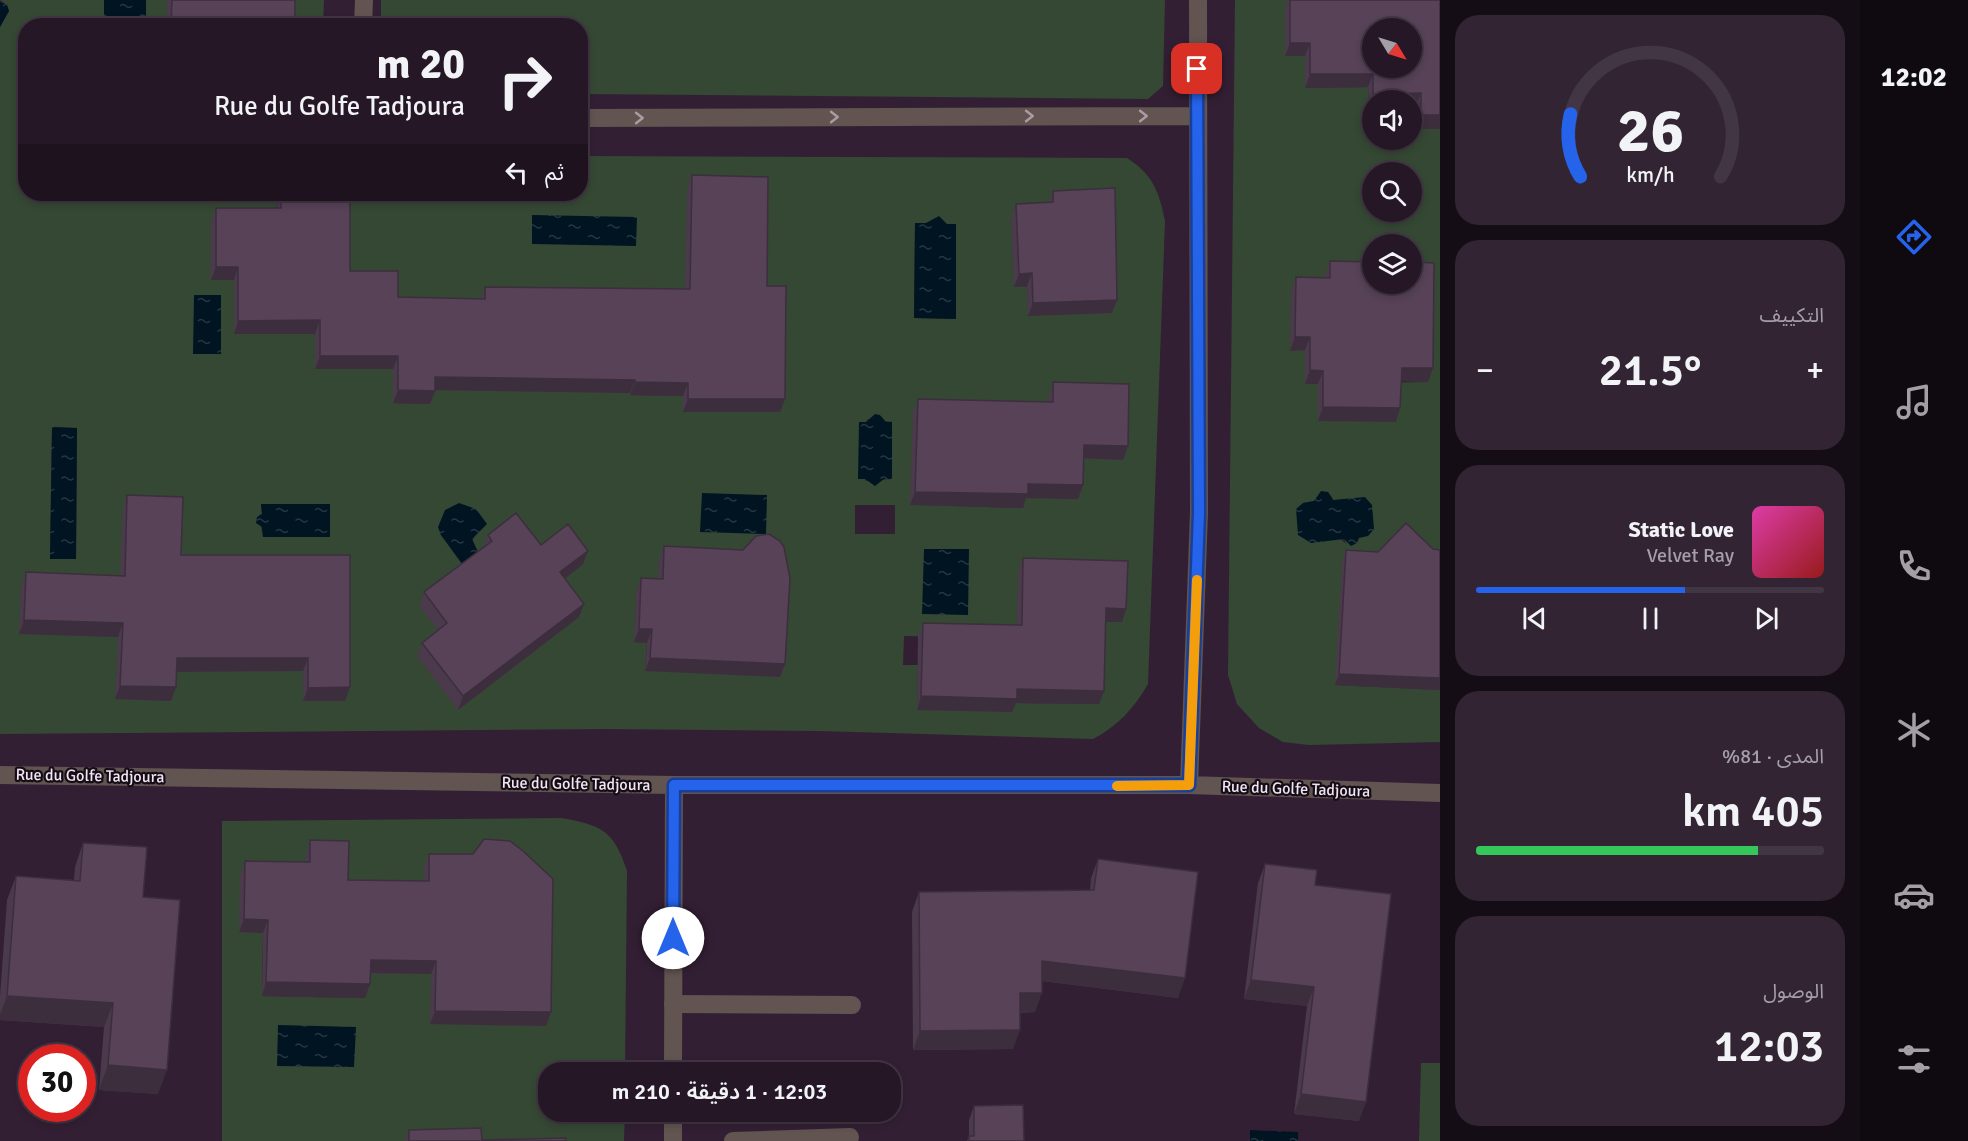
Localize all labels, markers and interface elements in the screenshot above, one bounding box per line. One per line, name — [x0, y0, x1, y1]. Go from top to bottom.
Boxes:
north arrow — [1362, 18, 1422, 78]
map controls — [1362, 18, 1422, 294]
text: 20 m — [376, 39, 465, 90]
icon: right — [486, 42, 564, 120]
pin — [1171, 43, 1222, 94]
icon: arrive — [1180, 52, 1213, 85]
text: 12:02 — [1881, 61, 1947, 94]
text: Rue du Golfe Tadjoura — [214, 90, 465, 123]
button: sound — [1362, 90, 1422, 150]
text: 26 — [1616, 92, 1684, 169]
one-way arrow — [1024, 110, 1033, 122]
one-way arrow — [1138, 110, 1147, 122]
one-way arrow — [829, 111, 838, 123]
one-way arrow — [634, 112, 643, 124]
icon: left — [500, 156, 533, 189]
text: ثم — [545, 159, 564, 186]
button: search — [1362, 162, 1422, 222]
text: km/h — [1626, 162, 1674, 188]
icon: directions — [1893, 216, 1935, 258]
button: layers — [1362, 234, 1422, 294]
text: التكييف — [1760, 303, 1824, 328]
text: 21.5° — [1599, 343, 1701, 398]
text: − — [1476, 350, 1494, 391]
text: + — [1806, 350, 1824, 391]
icon: music — [1893, 381, 1935, 423]
text: Static Love — [1628, 516, 1734, 543]
text: Velvet Ray — [1646, 543, 1734, 568]
icon: phone — [1893, 545, 1935, 587]
icon: previous — [1518, 602, 1551, 635]
icon: pause — [1634, 602, 1667, 635]
icon: next — [1750, 602, 1783, 635]
icon: climate — [1893, 709, 1935, 751]
text: المدى · 81% — [1722, 744, 1824, 769]
street label: Rue du Golfe Tadjoura — [15, 765, 165, 787]
street label: Rue du Golfe Tadjoura — [501, 773, 651, 795]
street label: Rue du Golfe Tadjoura — [1221, 776, 1371, 802]
text: 405 km — [1682, 784, 1824, 839]
icon: car — [1893, 874, 1935, 916]
position arrow — [641, 906, 705, 970]
text: الوصول — [1763, 979, 1824, 1004]
text: 12:03 — [1714, 1019, 1824, 1074]
icon: filters — [1893, 1038, 1935, 1080]
speed limit sign: 30 — [18, 1044, 96, 1122]
text: 12:03 · 1 دقيقة · 210 m — [612, 1078, 827, 1105]

